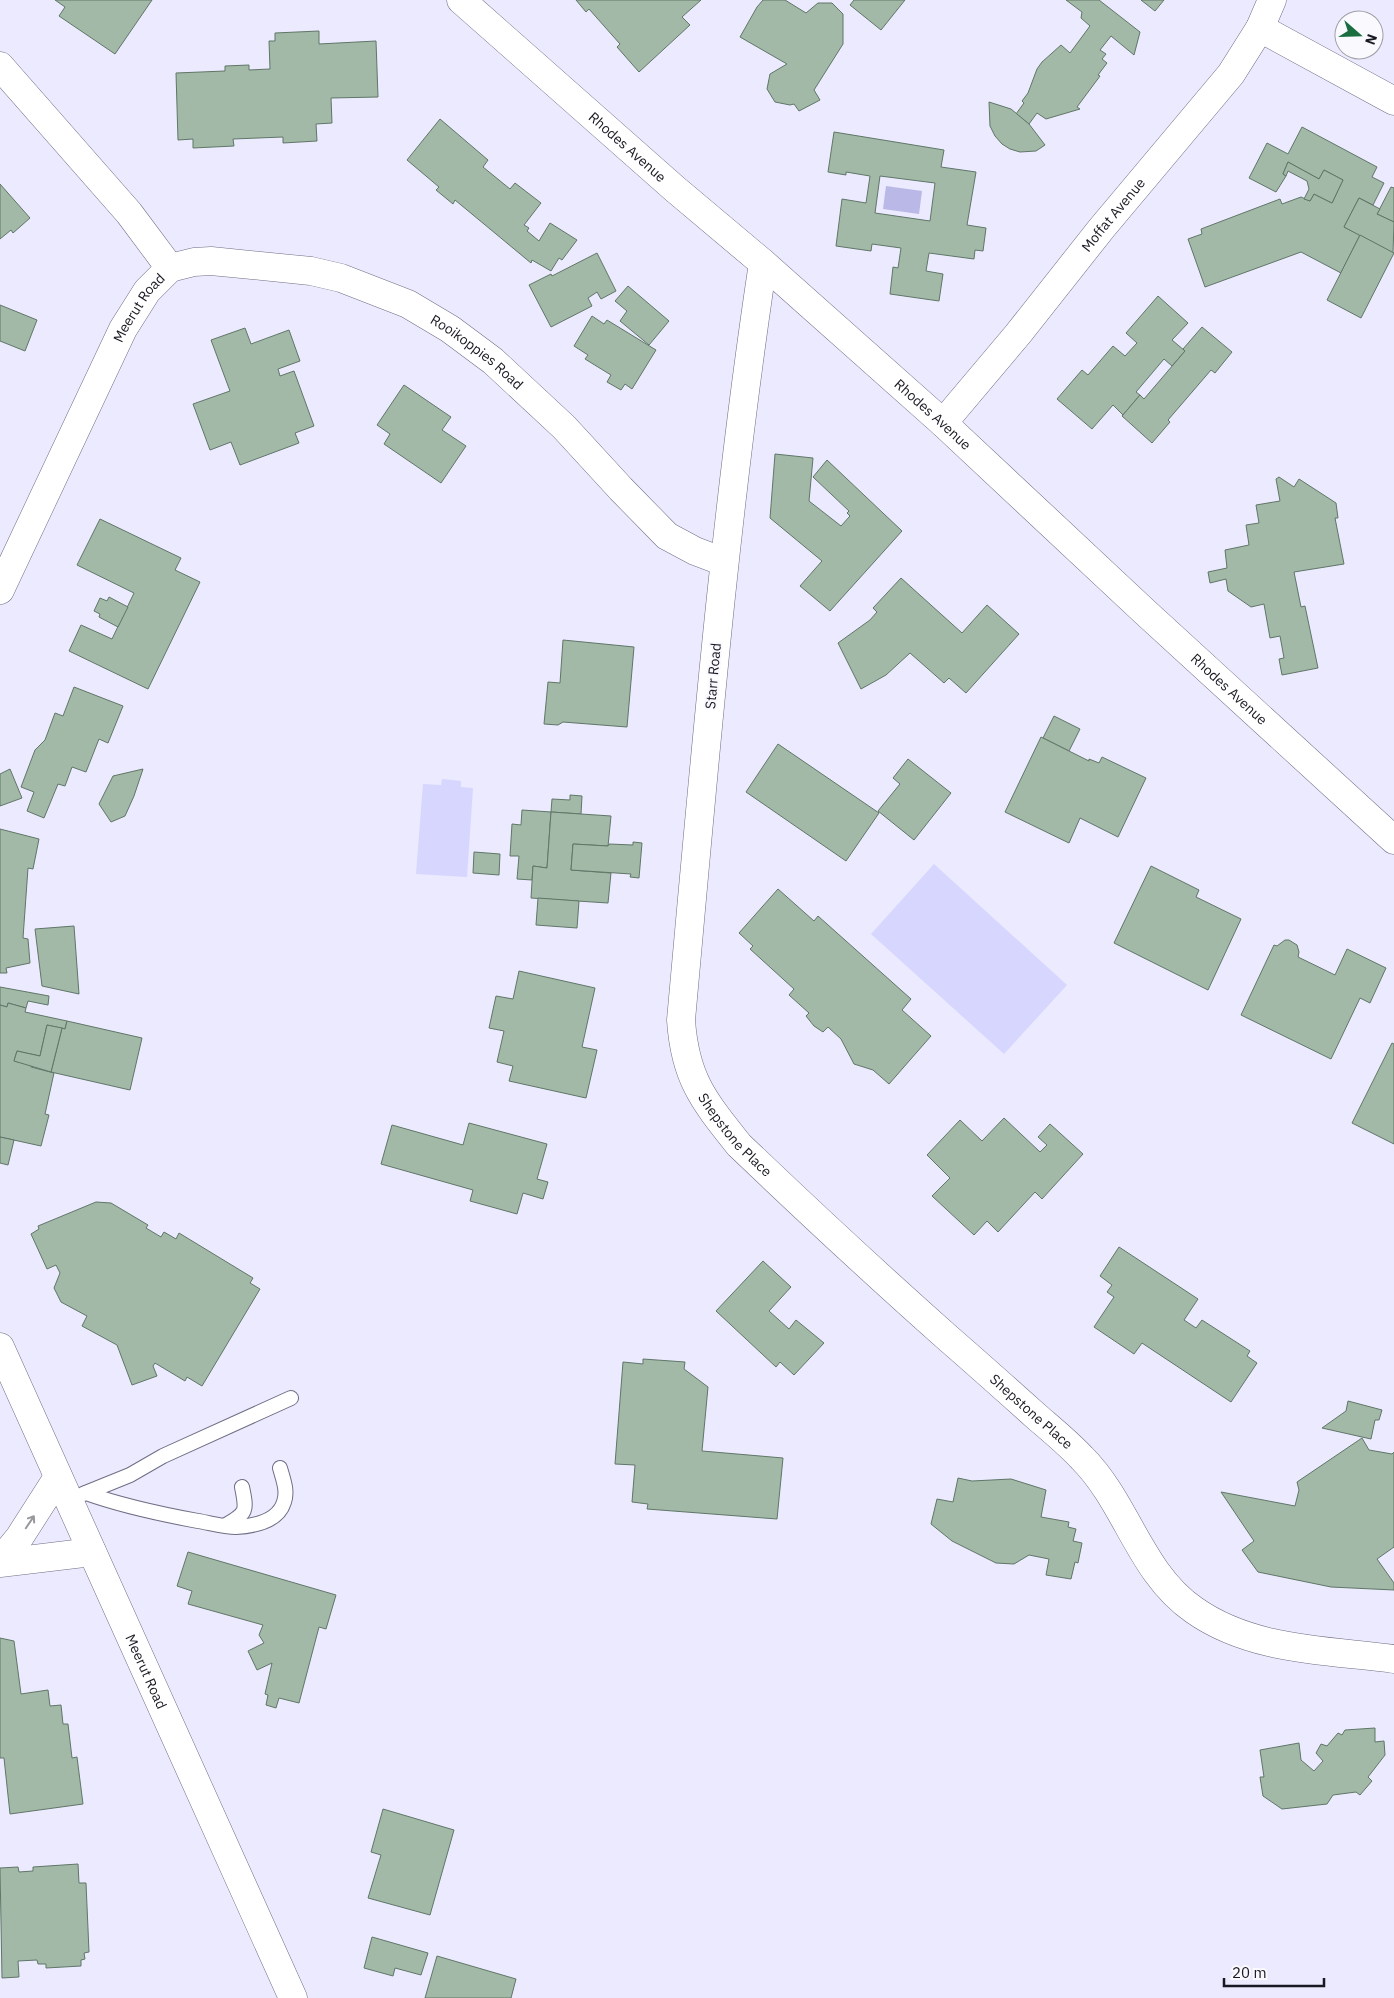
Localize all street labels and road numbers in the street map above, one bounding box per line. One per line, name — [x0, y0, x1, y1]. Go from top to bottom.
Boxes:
street label: Rhodes Avenue — [585, 108, 670, 186]
street label: Moffat Avenue — [1077, 174, 1149, 255]
street label: Meerut Road — [109, 269, 169, 345]
street label: Rooikoppies Road — [427, 310, 527, 393]
street label: Rhodes Avenue — [891, 375, 975, 454]
street label: Starr Road — [701, 642, 725, 710]
street label: Rhodes Avenue — [1187, 649, 1271, 729]
street label: Shepstone Place — [694, 1090, 776, 1181]
street label: Shepstone Place — [986, 1370, 1077, 1453]
street label: Meerut Road — [121, 1631, 171, 1712]

